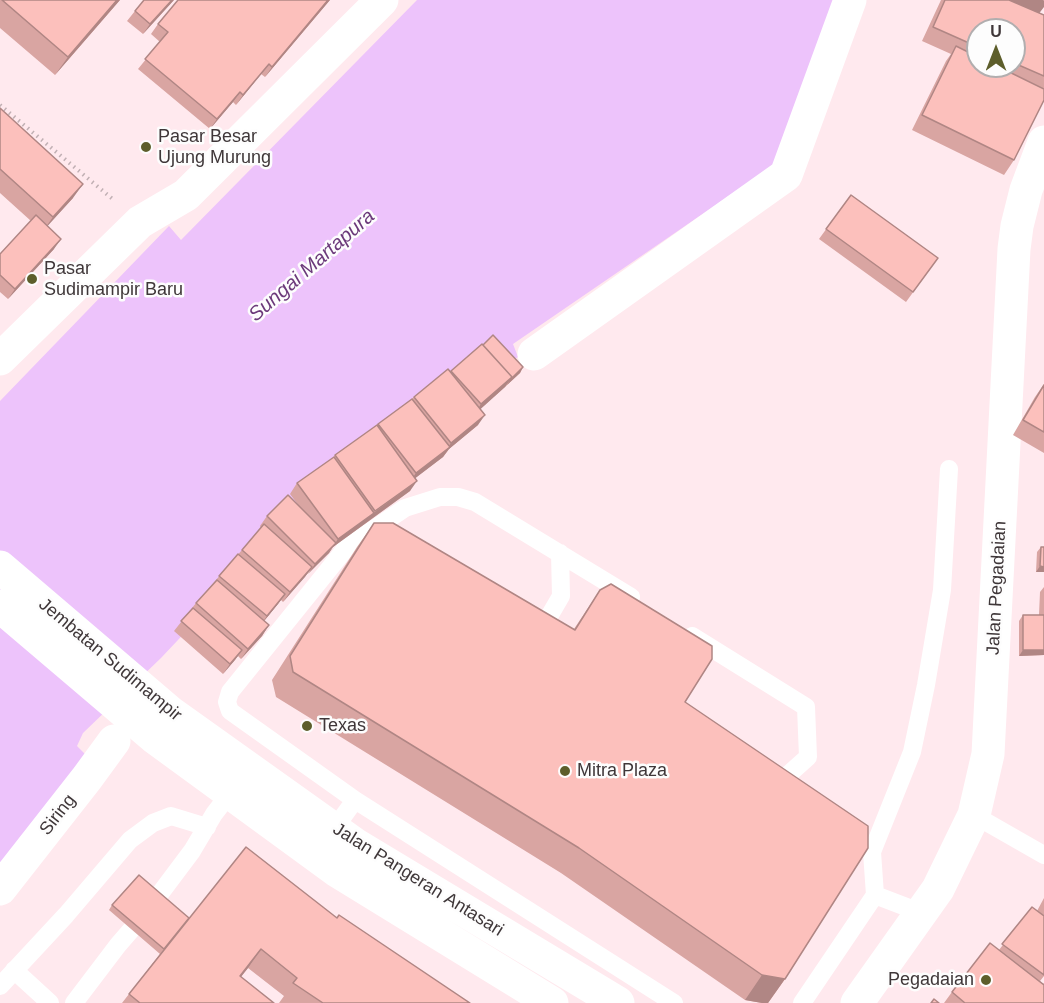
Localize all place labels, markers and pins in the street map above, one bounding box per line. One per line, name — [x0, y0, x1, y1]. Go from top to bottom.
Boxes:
place label: Pasar Besar Ujung Murung — [158, 126, 271, 168]
marker: Pasar Besar Ujung Murung — [139, 140, 153, 154]
place label: Pasar Sudimampir Baru — [44, 258, 183, 300]
marker: Pasar Sudimampir Baru — [25, 272, 39, 286]
place label: Texas — [319, 715, 366, 737]
marker: Texas — [300, 719, 314, 733]
place label: Mitra Plaza — [577, 760, 667, 782]
marker: Mitra Plaza — [558, 764, 572, 778]
place label: Pegadaian — [888, 969, 974, 991]
marker: Pegadaian — [979, 973, 993, 987]

